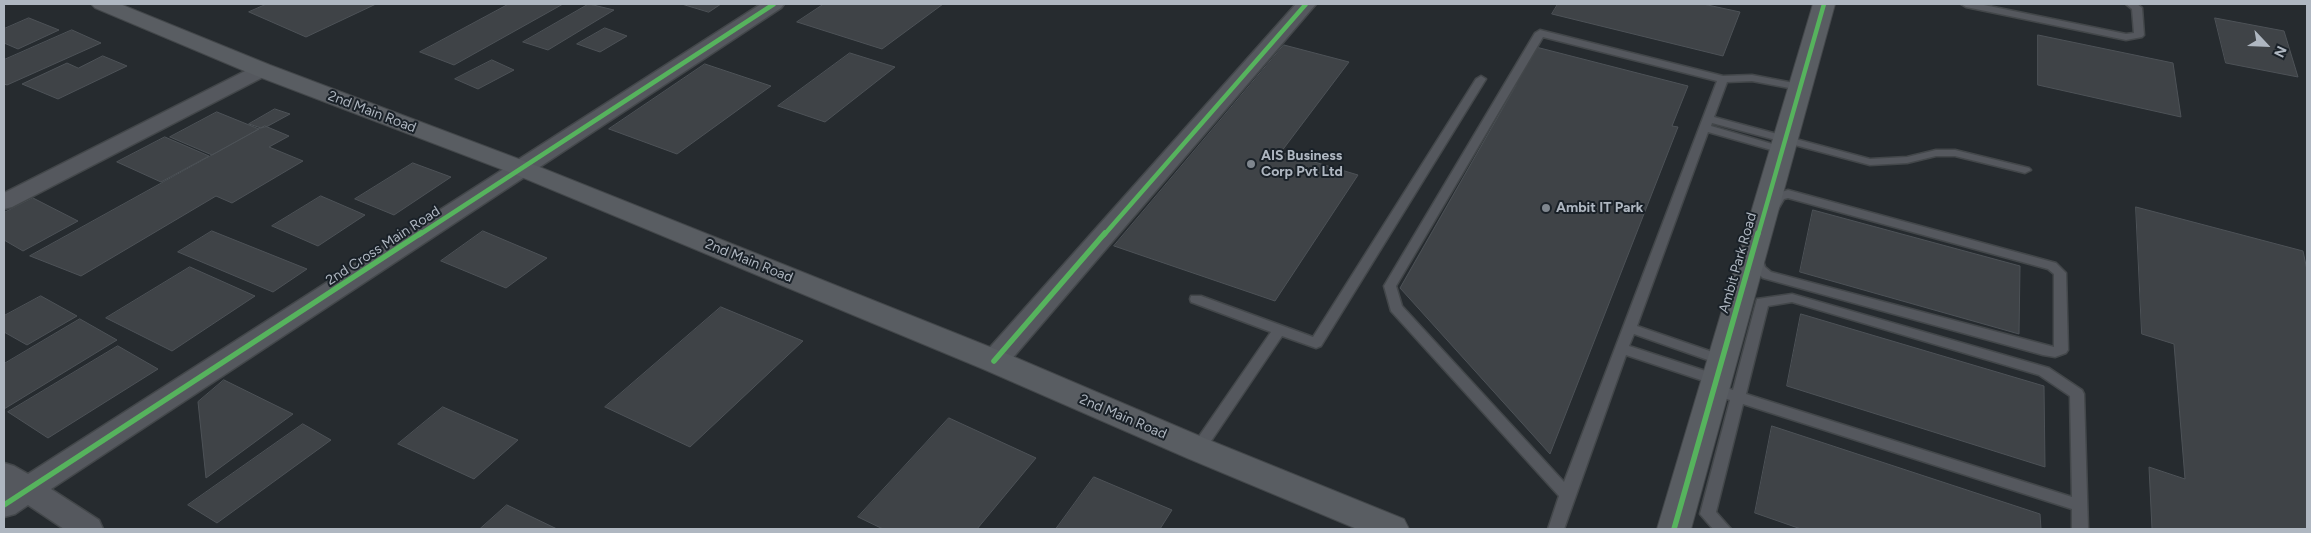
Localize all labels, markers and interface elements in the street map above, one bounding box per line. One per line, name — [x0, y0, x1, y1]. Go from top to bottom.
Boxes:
north arrow — [2241, 20, 2291, 70]
text: N — [2270, 43, 2290, 60]
street label: 2nd Main Road — [326, 87, 418, 137]
place label: AIS Business Corp Pvt Ltd — [1261, 148, 1343, 180]
marker: AIS Business Corp Pvt Ltd — [1245, 158, 1257, 170]
place label: Ambit IT Park — [1556, 200, 1643, 216]
marker: Ambit IT Park — [1540, 202, 1552, 214]
street label: 2nd Cross Main Road — [323, 203, 443, 289]
street label: Ambit Park Road — [1716, 211, 1760, 315]
street label: 2nd Main Road — [703, 236, 795, 286]
street label: 2nd Main Road — [1077, 391, 1169, 443]

